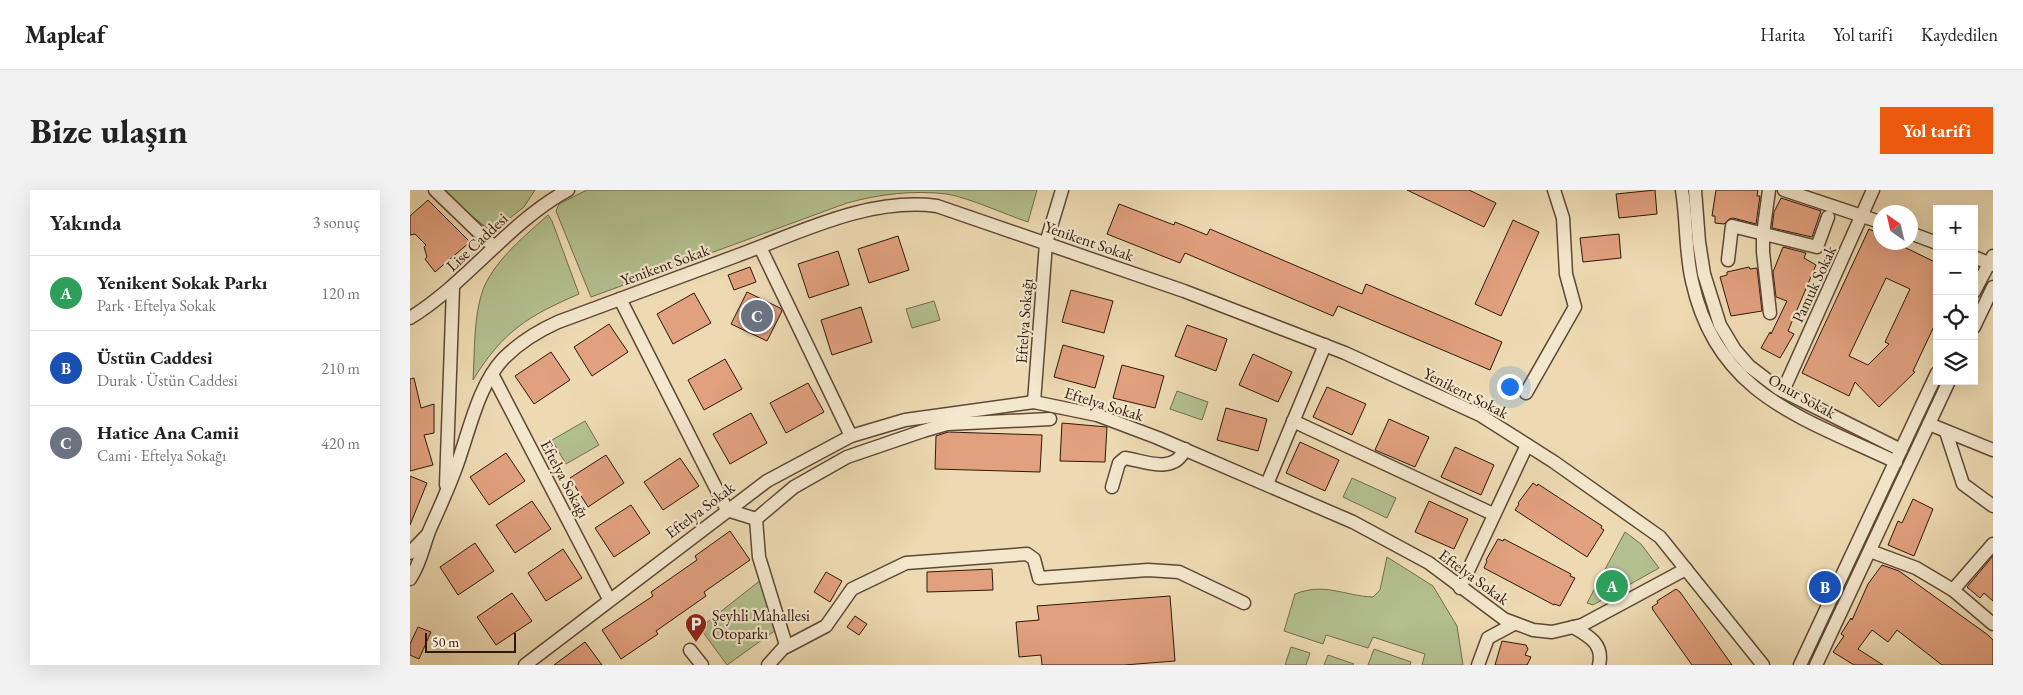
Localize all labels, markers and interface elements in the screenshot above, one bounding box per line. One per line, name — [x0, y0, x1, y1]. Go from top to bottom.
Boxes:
text: Mapleaf — [25, 19, 106, 50]
text: Harita — [1760, 23, 1805, 46]
text: Yol tarifi — [1833, 23, 1893, 46]
text: Kaydedilen — [1921, 23, 1998, 46]
button: Yol tarifi — [1880, 107, 1993, 154]
text: Bize ulaşın — [30, 108, 188, 153]
north arrow — [1873, 205, 1918, 250]
map controls — [1933, 205, 1978, 385]
button: + — [1933, 205, 1978, 250]
street label: Lise Caddesi — [442, 208, 512, 276]
text: Yakında — [50, 209, 121, 236]
text: 3 sonuç — [313, 212, 360, 233]
street label: Yenikent Sokak — [1042, 216, 1137, 266]
street label: Yenikent Sokak — [618, 239, 713, 291]
street label: Pamuk Sokak — [1787, 242, 1841, 326]
button: − — [1933, 250, 1978, 295]
text: Yenikent Sokak Parkı — [97, 270, 267, 295]
street label: Eftelya Sokağı — [1011, 278, 1037, 364]
text: A — [60, 283, 72, 304]
text: 120 m — [321, 283, 360, 304]
text: Park · Eftelya Sokak — [97, 295, 216, 316]
button: locate — [1933, 295, 1978, 340]
pin: C — [741, 297, 773, 335]
button: layers — [1933, 340, 1978, 385]
text: Üstün Caddesi — [97, 345, 213, 370]
text: B — [61, 358, 71, 379]
text: 210 m — [321, 358, 360, 379]
street label: Yenikent Sokak — [1420, 362, 1513, 424]
street label: Onur Sokak — [1764, 369, 1840, 423]
text: Durak · Üstün Caddesi — [97, 370, 238, 391]
your location — [1497, 374, 1523, 400]
street label: Eftelya Sokak — [1062, 382, 1147, 426]
text: Hatice Ana Camii — [97, 420, 239, 445]
text: C — [60, 433, 72, 454]
text: 420 m — [321, 433, 360, 454]
street label: Eftelya Sokağı — [536, 436, 594, 522]
text: Cami · Eftelya Sokağı — [97, 445, 226, 466]
street label: Eftelya Sokak — [661, 477, 739, 543]
street label: Eftelya Sokak — [1435, 544, 1514, 610]
pin: A — [1596, 567, 1628, 605]
pin: B — [1809, 568, 1841, 606]
place label: Şeyhli Mahallesi Otoparkı — [712, 605, 810, 644]
parking icon: Şeyhli Mahallesi Otoparkı — [684, 612, 708, 643]
scale bar — [425, 630, 516, 653]
text: 50 m — [432, 633, 459, 651]

